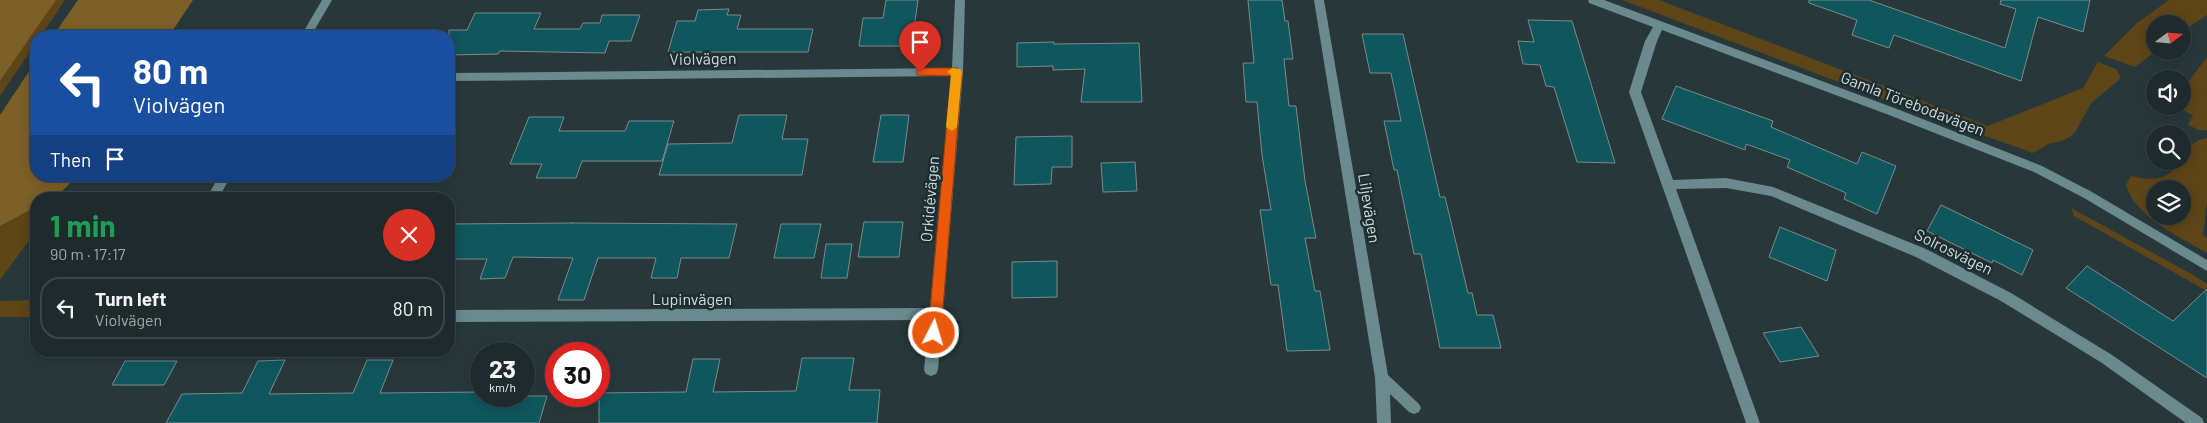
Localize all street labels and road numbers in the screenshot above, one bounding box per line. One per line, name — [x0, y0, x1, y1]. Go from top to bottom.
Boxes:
street label: Violvägen — [669, 48, 737, 68]
street label: Gamla Törebodavägen — [1838, 67, 1988, 139]
street label: Orkidévägen — [916, 155, 942, 243]
street label: Liljevägen — [1355, 172, 1385, 244]
street label: Solrosvägen — [1912, 224, 1996, 278]
street label: Lupinvägen — [652, 289, 732, 308]

